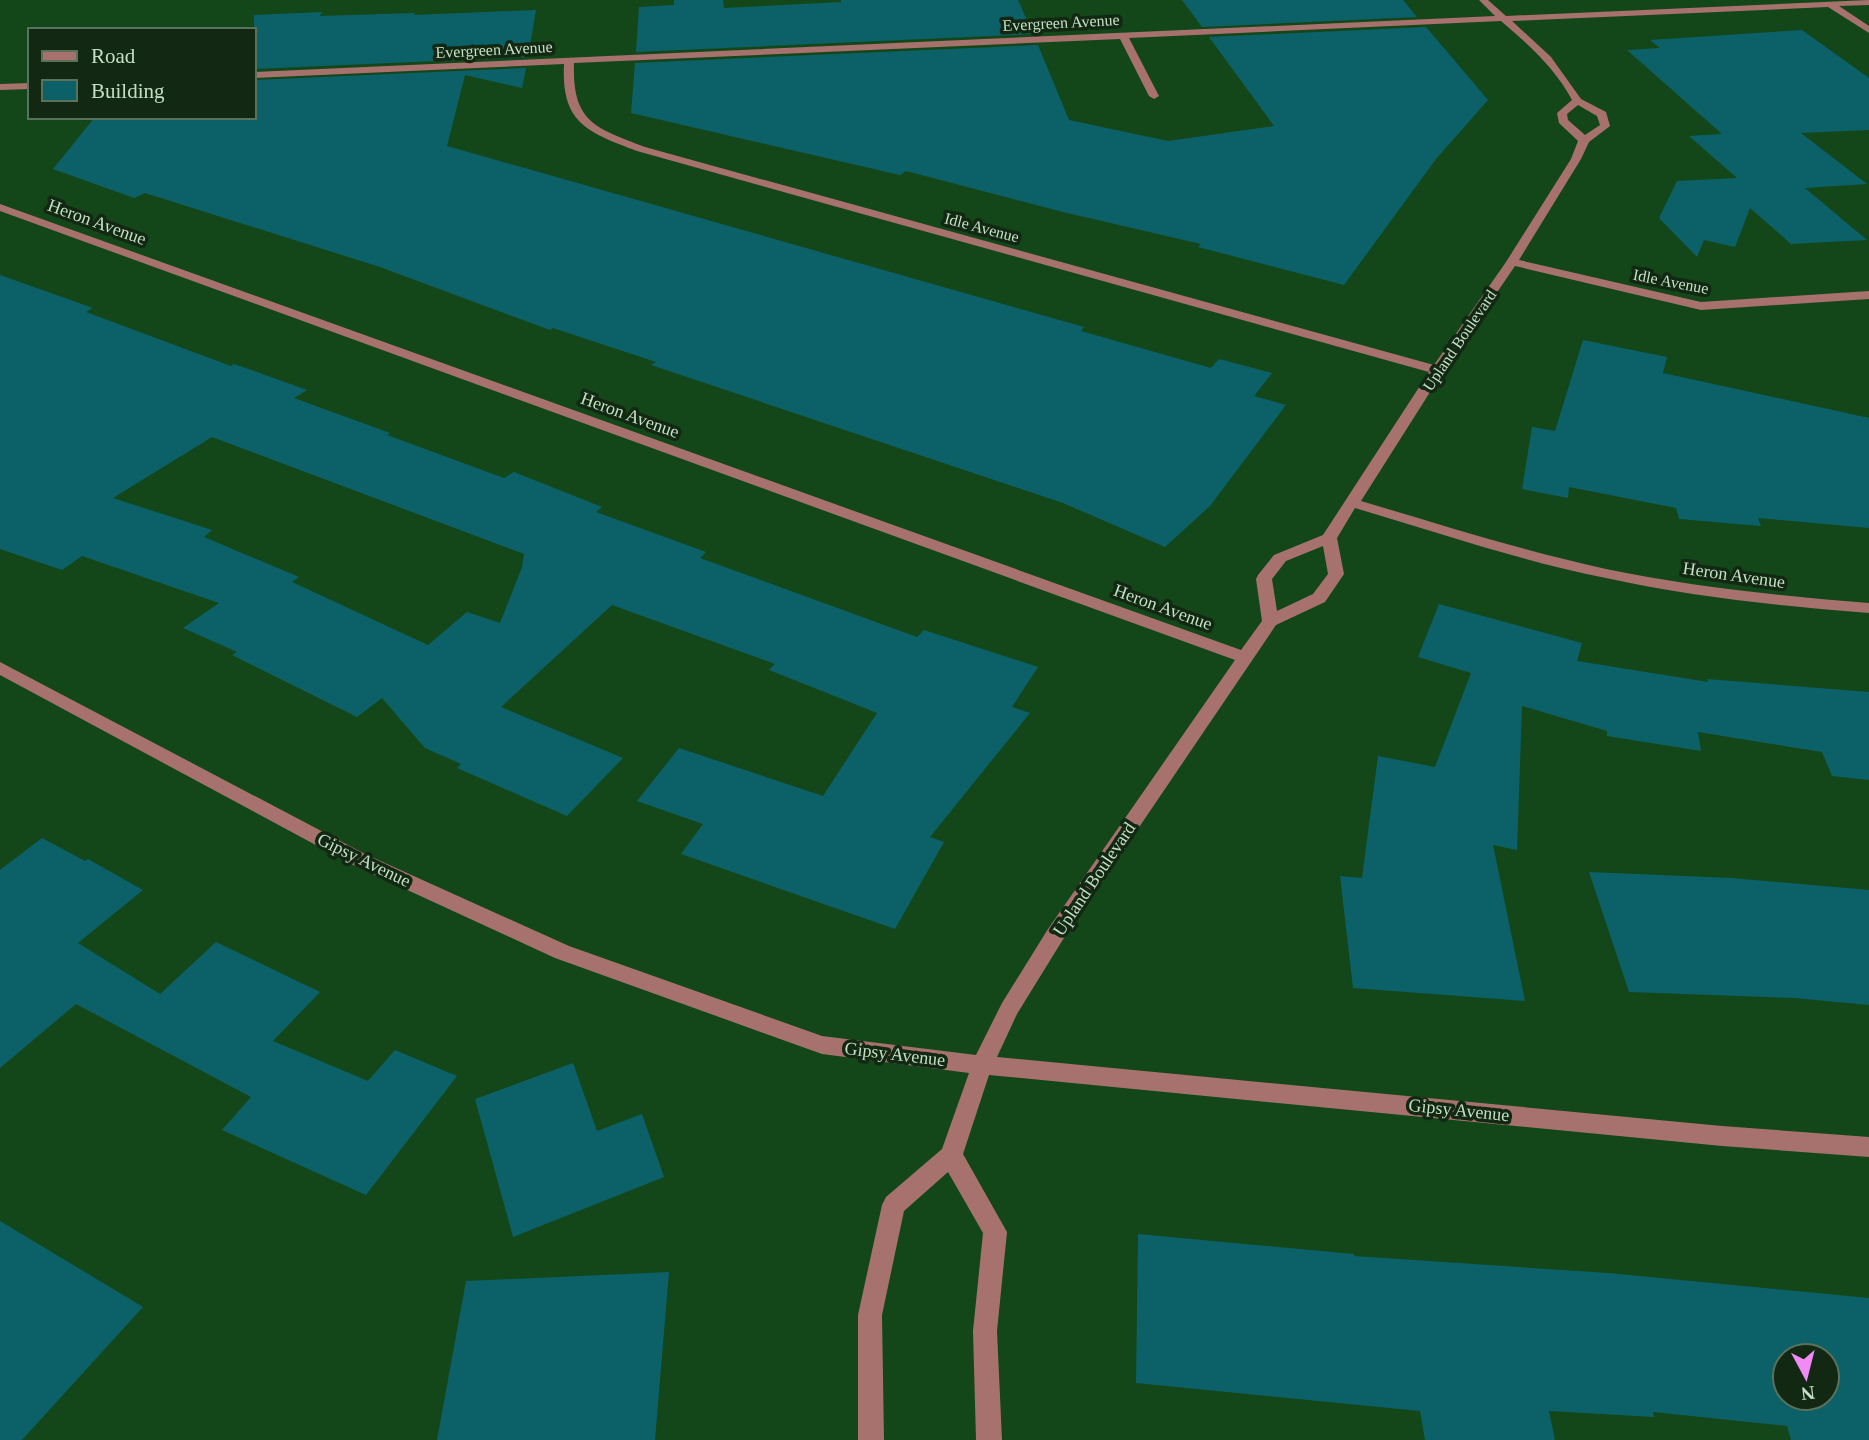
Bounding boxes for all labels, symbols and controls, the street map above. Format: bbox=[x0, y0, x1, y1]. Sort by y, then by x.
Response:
street label: Evergreen Avenue bbox=[1002, 11, 1120, 35]
legend bbox=[28, 28, 256, 119]
street label: Evergreen Avenue bbox=[435, 38, 553, 62]
text: Road bbox=[91, 44, 136, 68]
text: Building bbox=[91, 79, 165, 103]
street label: Heron Avenue bbox=[45, 195, 149, 249]
street label: Idle Avenue bbox=[943, 209, 1021, 246]
street label: Idle Avenue bbox=[1632, 266, 1710, 297]
street label: Upland Boulevard bbox=[1419, 287, 1500, 394]
street label: Heron Avenue bbox=[578, 388, 682, 442]
street label: Heron Avenue bbox=[1682, 558, 1786, 592]
street label: Heron Avenue bbox=[1111, 580, 1215, 634]
street label: Upland Boulevard bbox=[1049, 818, 1139, 940]
street label: Gipsy Avenue bbox=[314, 829, 414, 891]
street label: Gipsy Avenue bbox=[844, 1038, 946, 1070]
street label: Gipsy Avenue bbox=[1408, 1095, 1510, 1125]
north arrow bbox=[1771, 1342, 1841, 1412]
text: N bbox=[1800, 1382, 1816, 1405]

